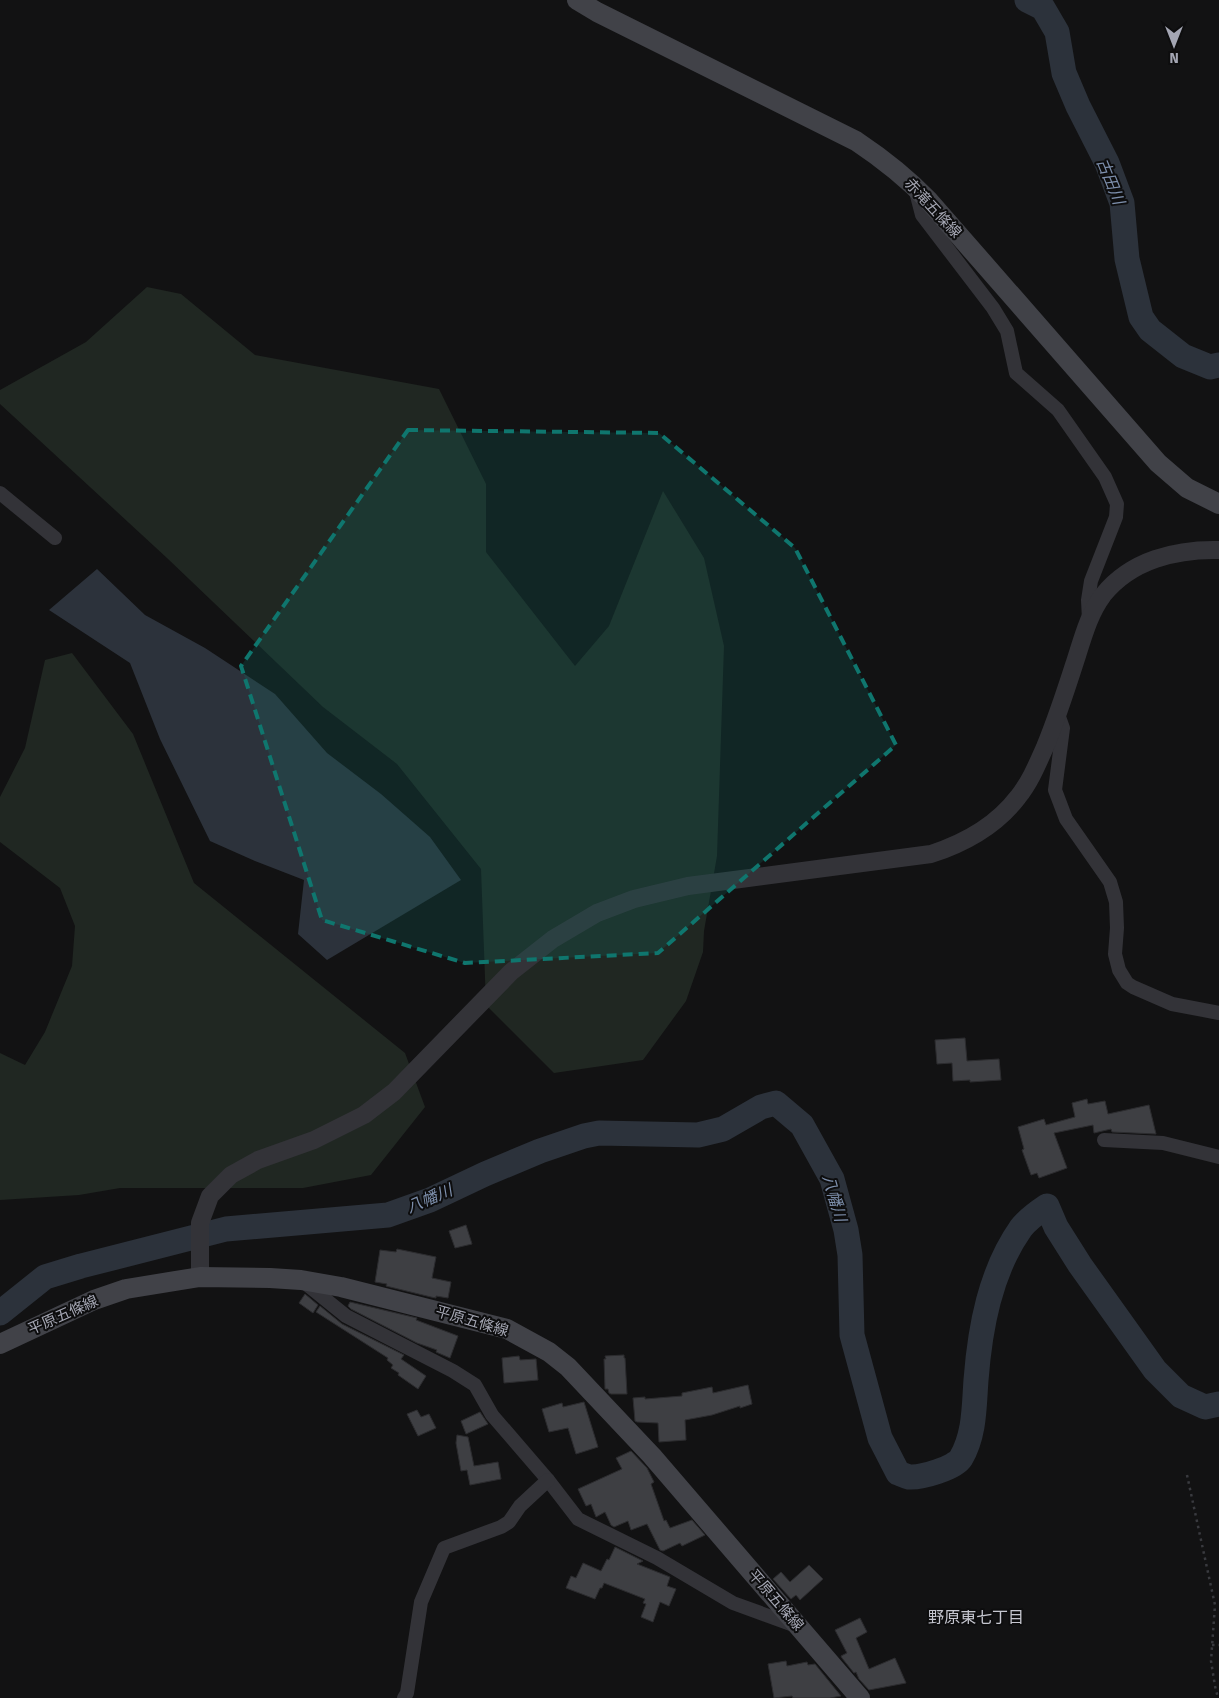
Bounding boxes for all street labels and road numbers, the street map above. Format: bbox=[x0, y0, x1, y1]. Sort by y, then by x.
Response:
street label: 赤滝五條線 bbox=[901, 174, 965, 242]
street label: 平原五條線 bbox=[25, 1292, 101, 1338]
street label: 平原五條線 bbox=[433, 1302, 511, 1340]
street label: 平原五條線 bbox=[745, 1566, 807, 1634]

